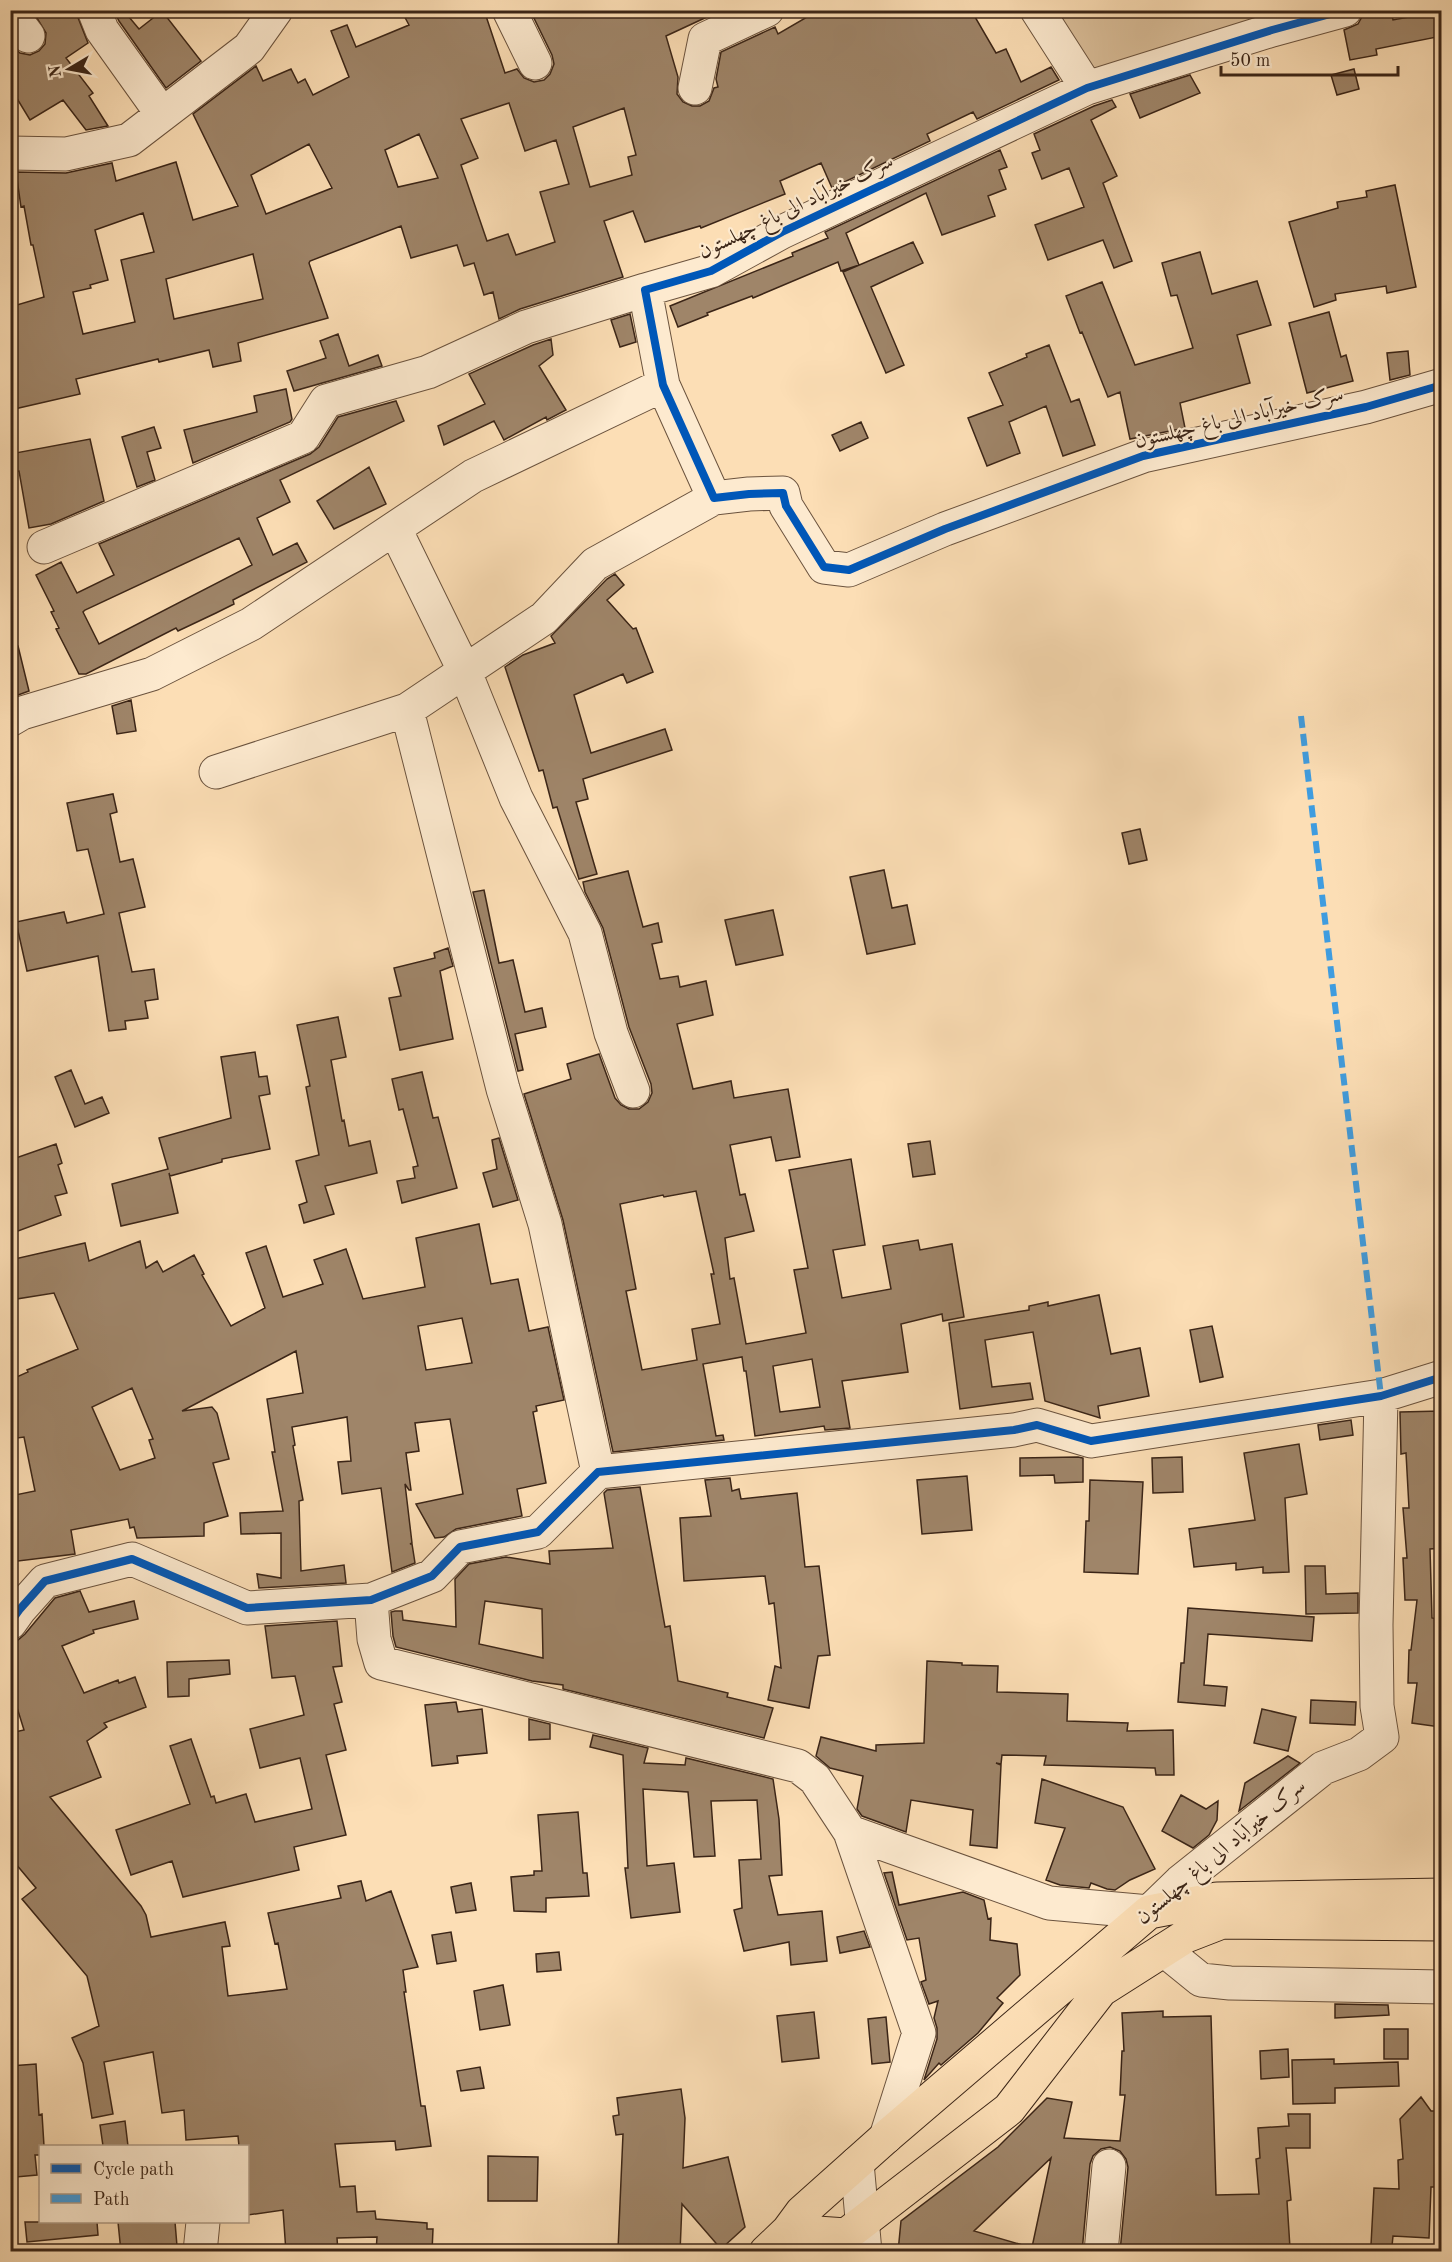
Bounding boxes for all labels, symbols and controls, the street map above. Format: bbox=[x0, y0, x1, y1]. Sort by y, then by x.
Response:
north arrow bbox=[39, 39, 99, 99]
scale bar bbox=[1221, 39, 1398, 77]
text: 50 m bbox=[1230, 52, 1270, 70]
text: N bbox=[47, 63, 65, 79]
street label: سرک خیرآباد الی باغ چهلستون bbox=[694, 147, 899, 269]
street label: سرک خیرآباد الی باغ چهلستون bbox=[1132, 380, 1347, 458]
street label: سرک خیرآباد الی باغ چهلستون bbox=[1130, 1772, 1313, 1933]
legend bbox=[39, 2145, 249, 2223]
text: Cycle path bbox=[93, 2161, 174, 2179]
text: Path bbox=[93, 2191, 130, 2209]

